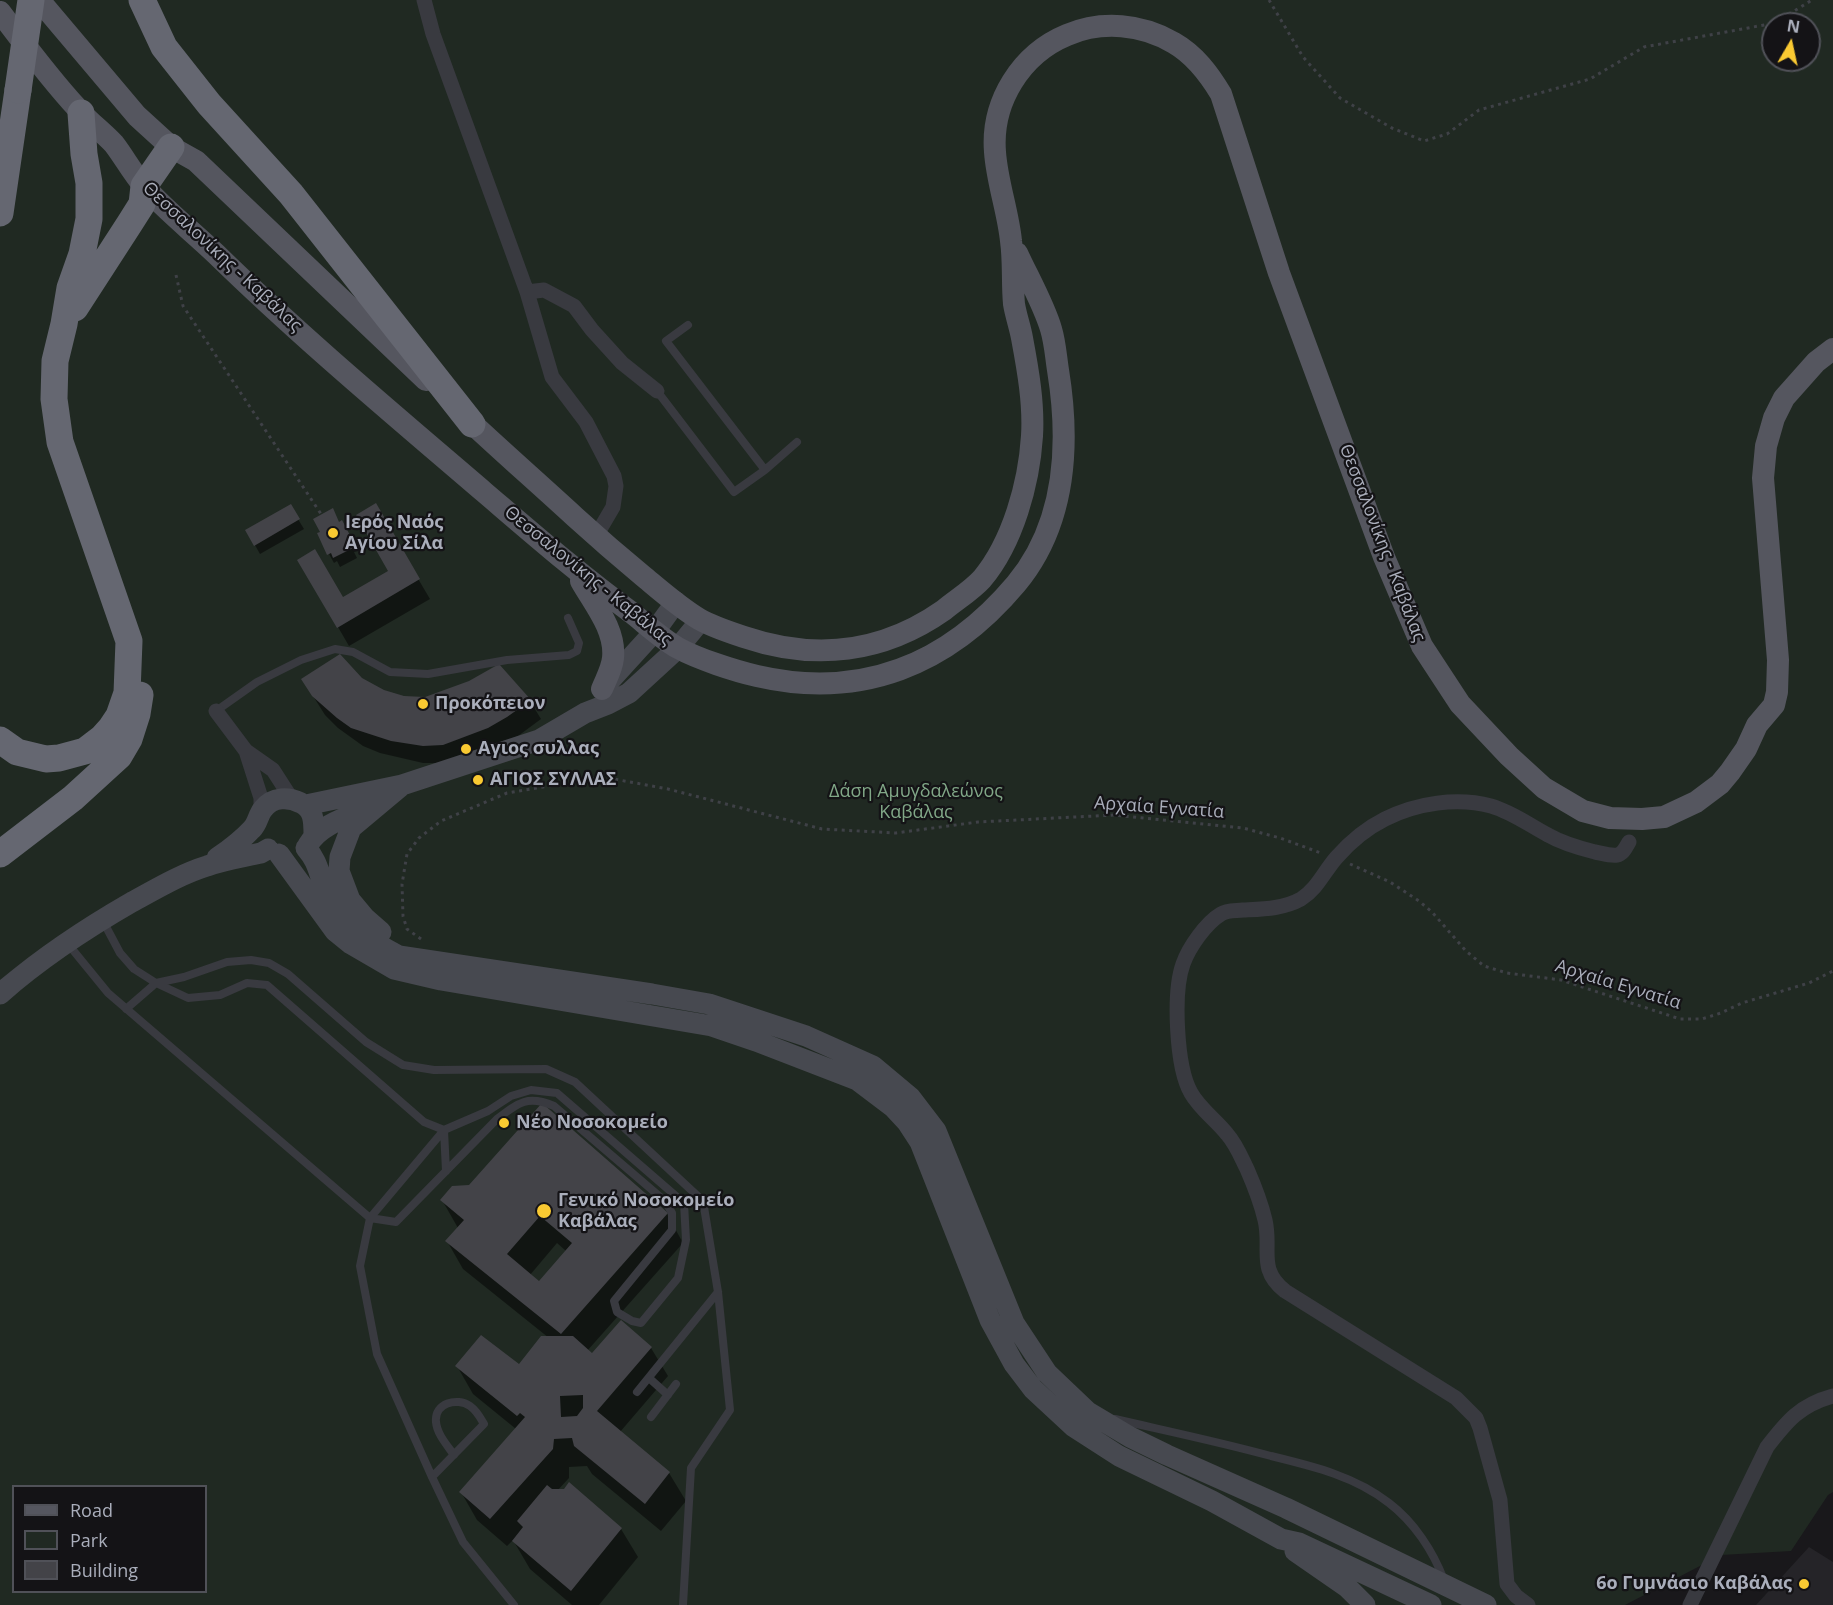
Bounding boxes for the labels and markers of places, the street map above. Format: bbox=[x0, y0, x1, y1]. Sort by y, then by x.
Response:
place label: Ιερός Ναός Αγίου Σίλα bbox=[345, 512, 443, 554]
marker: Ιερός Ναός Αγίου Σίλα bbox=[326, 526, 340, 540]
place label: Προκόπειον bbox=[435, 693, 545, 715]
marker: Προκόπειον bbox=[416, 697, 430, 711]
place label: Αγιος συλλας bbox=[478, 738, 599, 760]
marker: Αγιος συλλας bbox=[459, 742, 473, 756]
place label: ΑΓΙΟΣ ΣΥΛΛΑΣ bbox=[490, 769, 617, 791]
marker: ΑΓΙΟΣ ΣΥΛΛΑΣ bbox=[471, 773, 485, 787]
place label: Νέο Νοσοκομείο bbox=[516, 1112, 668, 1134]
marker: Νέο Νοσοκομείο bbox=[497, 1116, 511, 1130]
place label: Γενικό Νοσοκομείο Καβάλας bbox=[558, 1190, 734, 1232]
marker: Γενικό Νοσοκομείο Καβάλας bbox=[535, 1202, 553, 1220]
place label: 6ο Γυμνάσιο Καβάλας bbox=[1596, 1573, 1792, 1595]
marker: 6ο Γυμνάσιο Καβάλας bbox=[1797, 1577, 1811, 1591]

